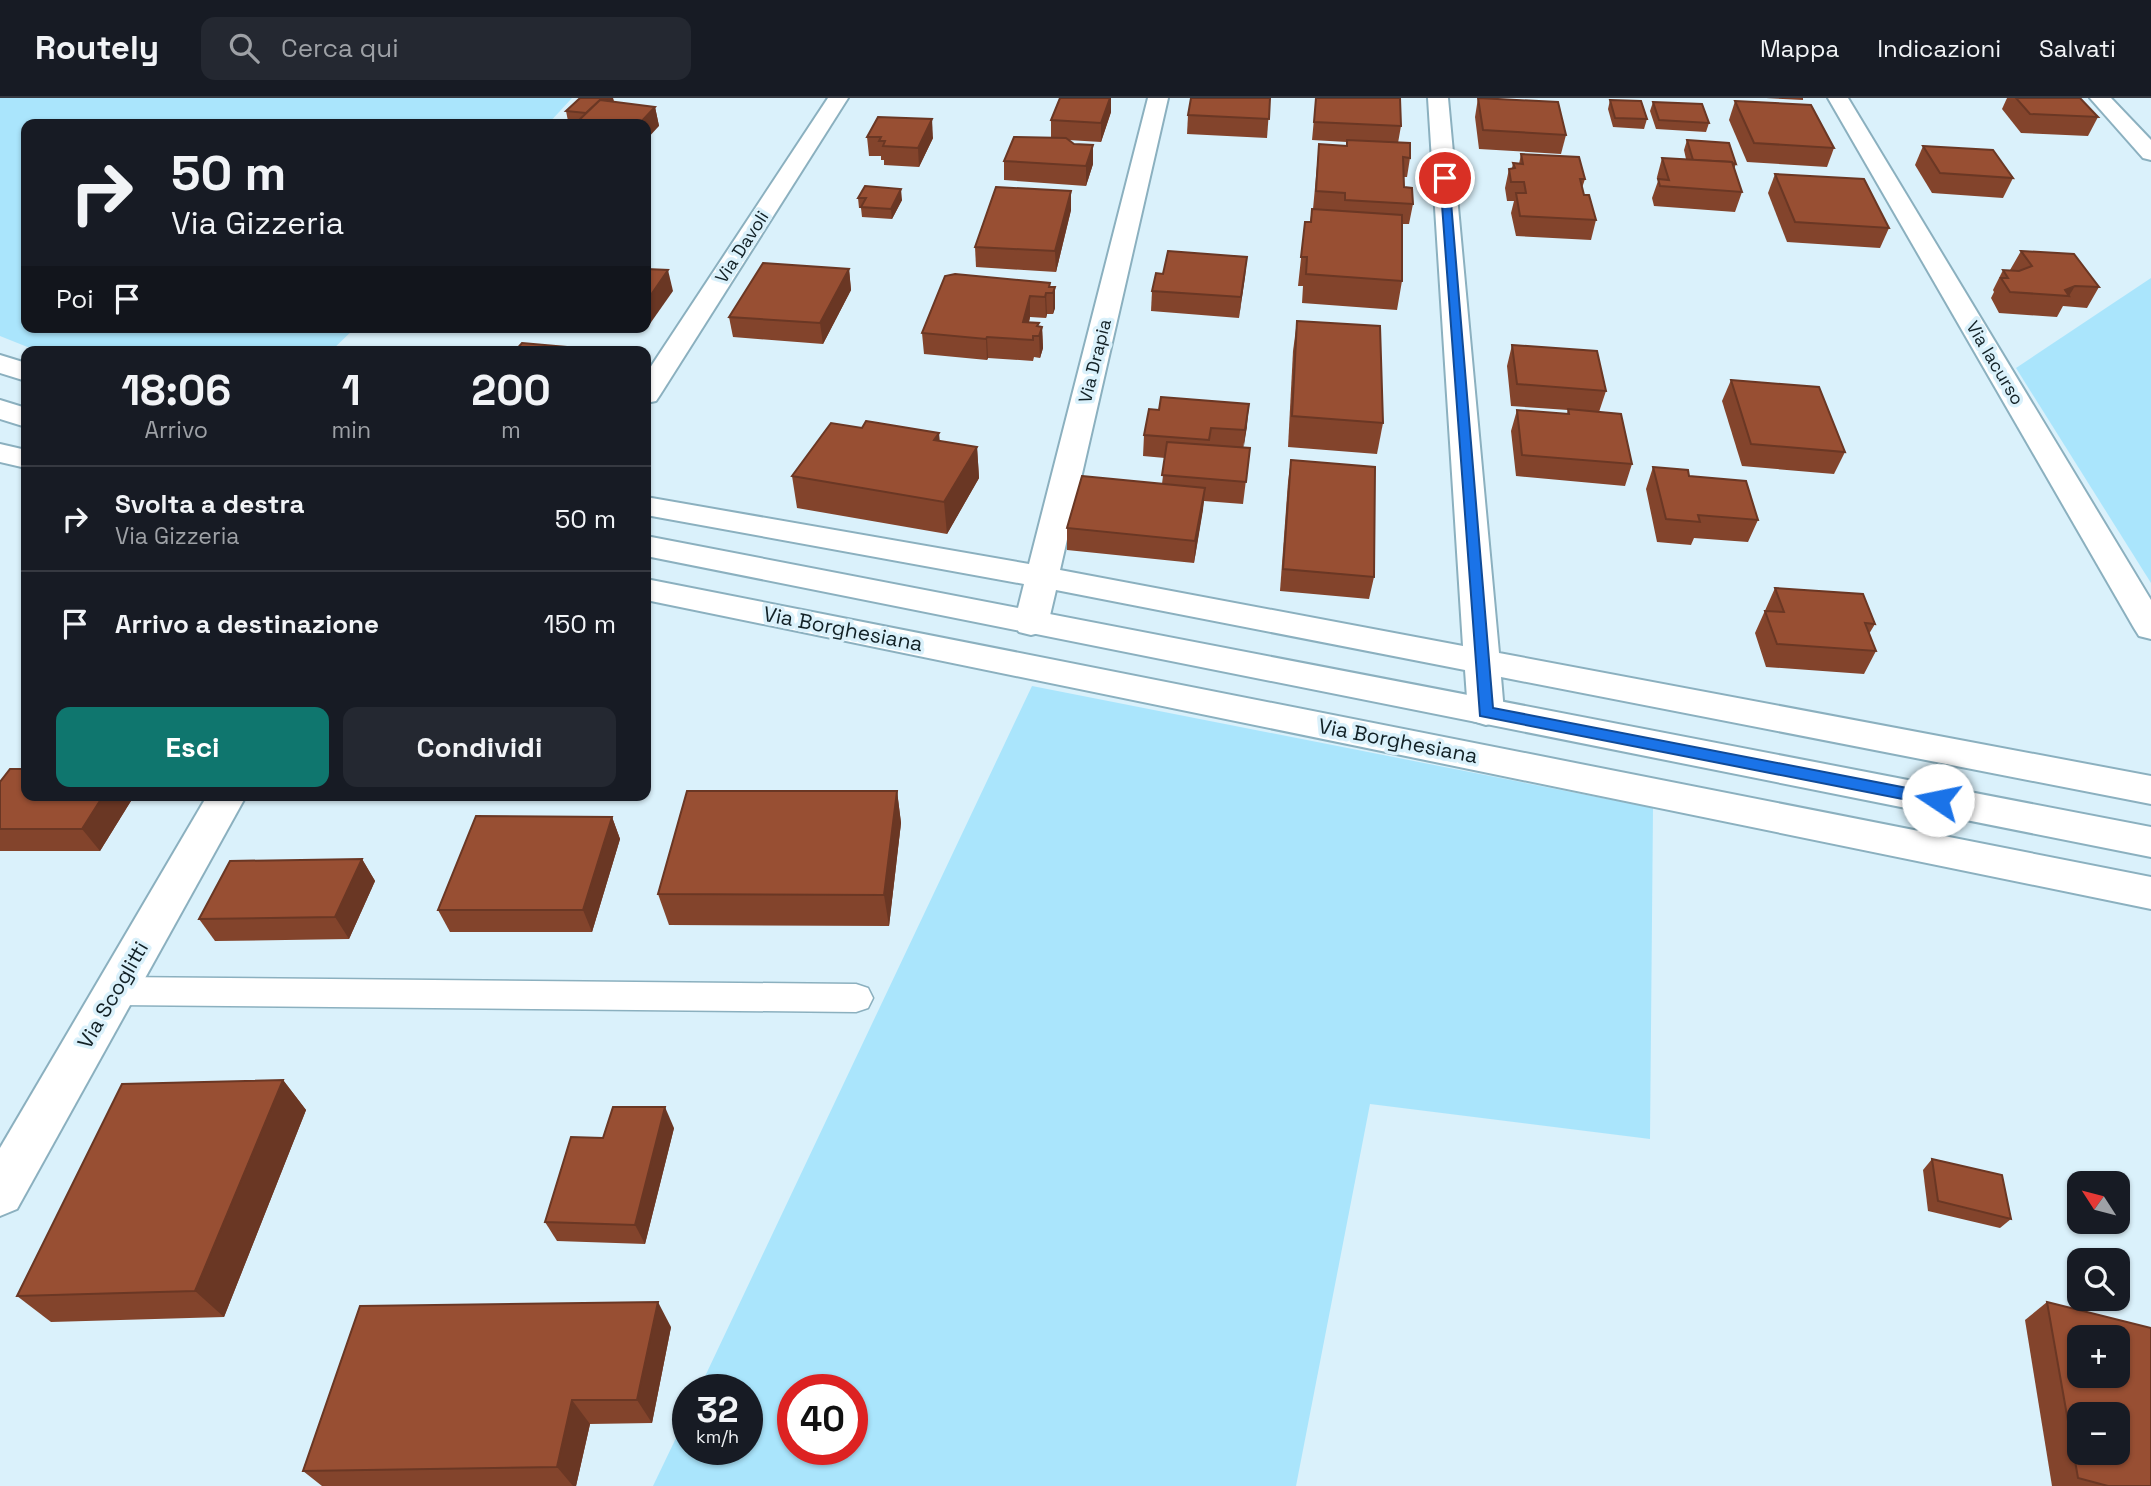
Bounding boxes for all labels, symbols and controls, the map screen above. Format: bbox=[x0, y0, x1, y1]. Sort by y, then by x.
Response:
search box bbox=[201, 17, 691, 80]
text: Routely bbox=[35, 27, 159, 69]
icon: search bbox=[225, 29, 263, 67]
text: Cerca qui bbox=[281, 31, 399, 65]
text: Mappa bbox=[1760, 33, 1839, 64]
text: Indicazioni bbox=[1877, 33, 2001, 64]
text: Salvati bbox=[2039, 33, 2116, 64]
text: 50 m bbox=[171, 142, 286, 204]
icon: right bbox=[56, 147, 147, 238]
pin bbox=[1415, 148, 1475, 208]
icon: arrive bbox=[1426, 159, 1464, 197]
text: Via Gizzeria bbox=[171, 203, 344, 243]
street label: Via Davoli bbox=[710, 206, 773, 287]
icon: arrive bbox=[108, 280, 146, 318]
text: Poi bbox=[56, 282, 94, 316]
street label: Via Drapia bbox=[1073, 317, 1116, 405]
street label: Via Iacurso bbox=[1961, 317, 2030, 409]
text: 18:06 bbox=[121, 364, 231, 417]
text: 1 bbox=[342, 364, 361, 417]
text: 200 bbox=[471, 364, 551, 417]
text: Arrivo bbox=[144, 415, 208, 445]
text: min bbox=[331, 415, 371, 445]
text: m bbox=[501, 415, 521, 445]
text: Svolta a destra bbox=[115, 487, 304, 521]
icon: right bbox=[56, 500, 94, 538]
text: 50 m bbox=[555, 502, 616, 536]
text: Via Gizzeria bbox=[115, 521, 240, 551]
street label: Via Borghesiana bbox=[761, 600, 925, 657]
icon: arrive bbox=[56, 605, 94, 643]
text: Arrivo a destinazione bbox=[115, 607, 379, 641]
text: 150 m bbox=[544, 607, 616, 641]
button: Esci bbox=[56, 707, 329, 787]
button: Condividi bbox=[343, 707, 616, 787]
street label: Via Borghesiana bbox=[1316, 712, 1480, 769]
position arrow bbox=[1901, 763, 1975, 837]
street label: Via Scoglitti bbox=[71, 936, 154, 1053]
north arrow bbox=[2067, 1171, 2130, 1234]
map controls bbox=[2067, 1171, 2130, 1465]
button: search bbox=[2067, 1248, 2130, 1311]
button: + bbox=[2067, 1325, 2130, 1388]
speed limit sign: 40 bbox=[777, 1374, 868, 1465]
text: 32 bbox=[696, 1388, 739, 1432]
button: − bbox=[2067, 1402, 2130, 1465]
text: km/h bbox=[696, 1425, 739, 1448]

